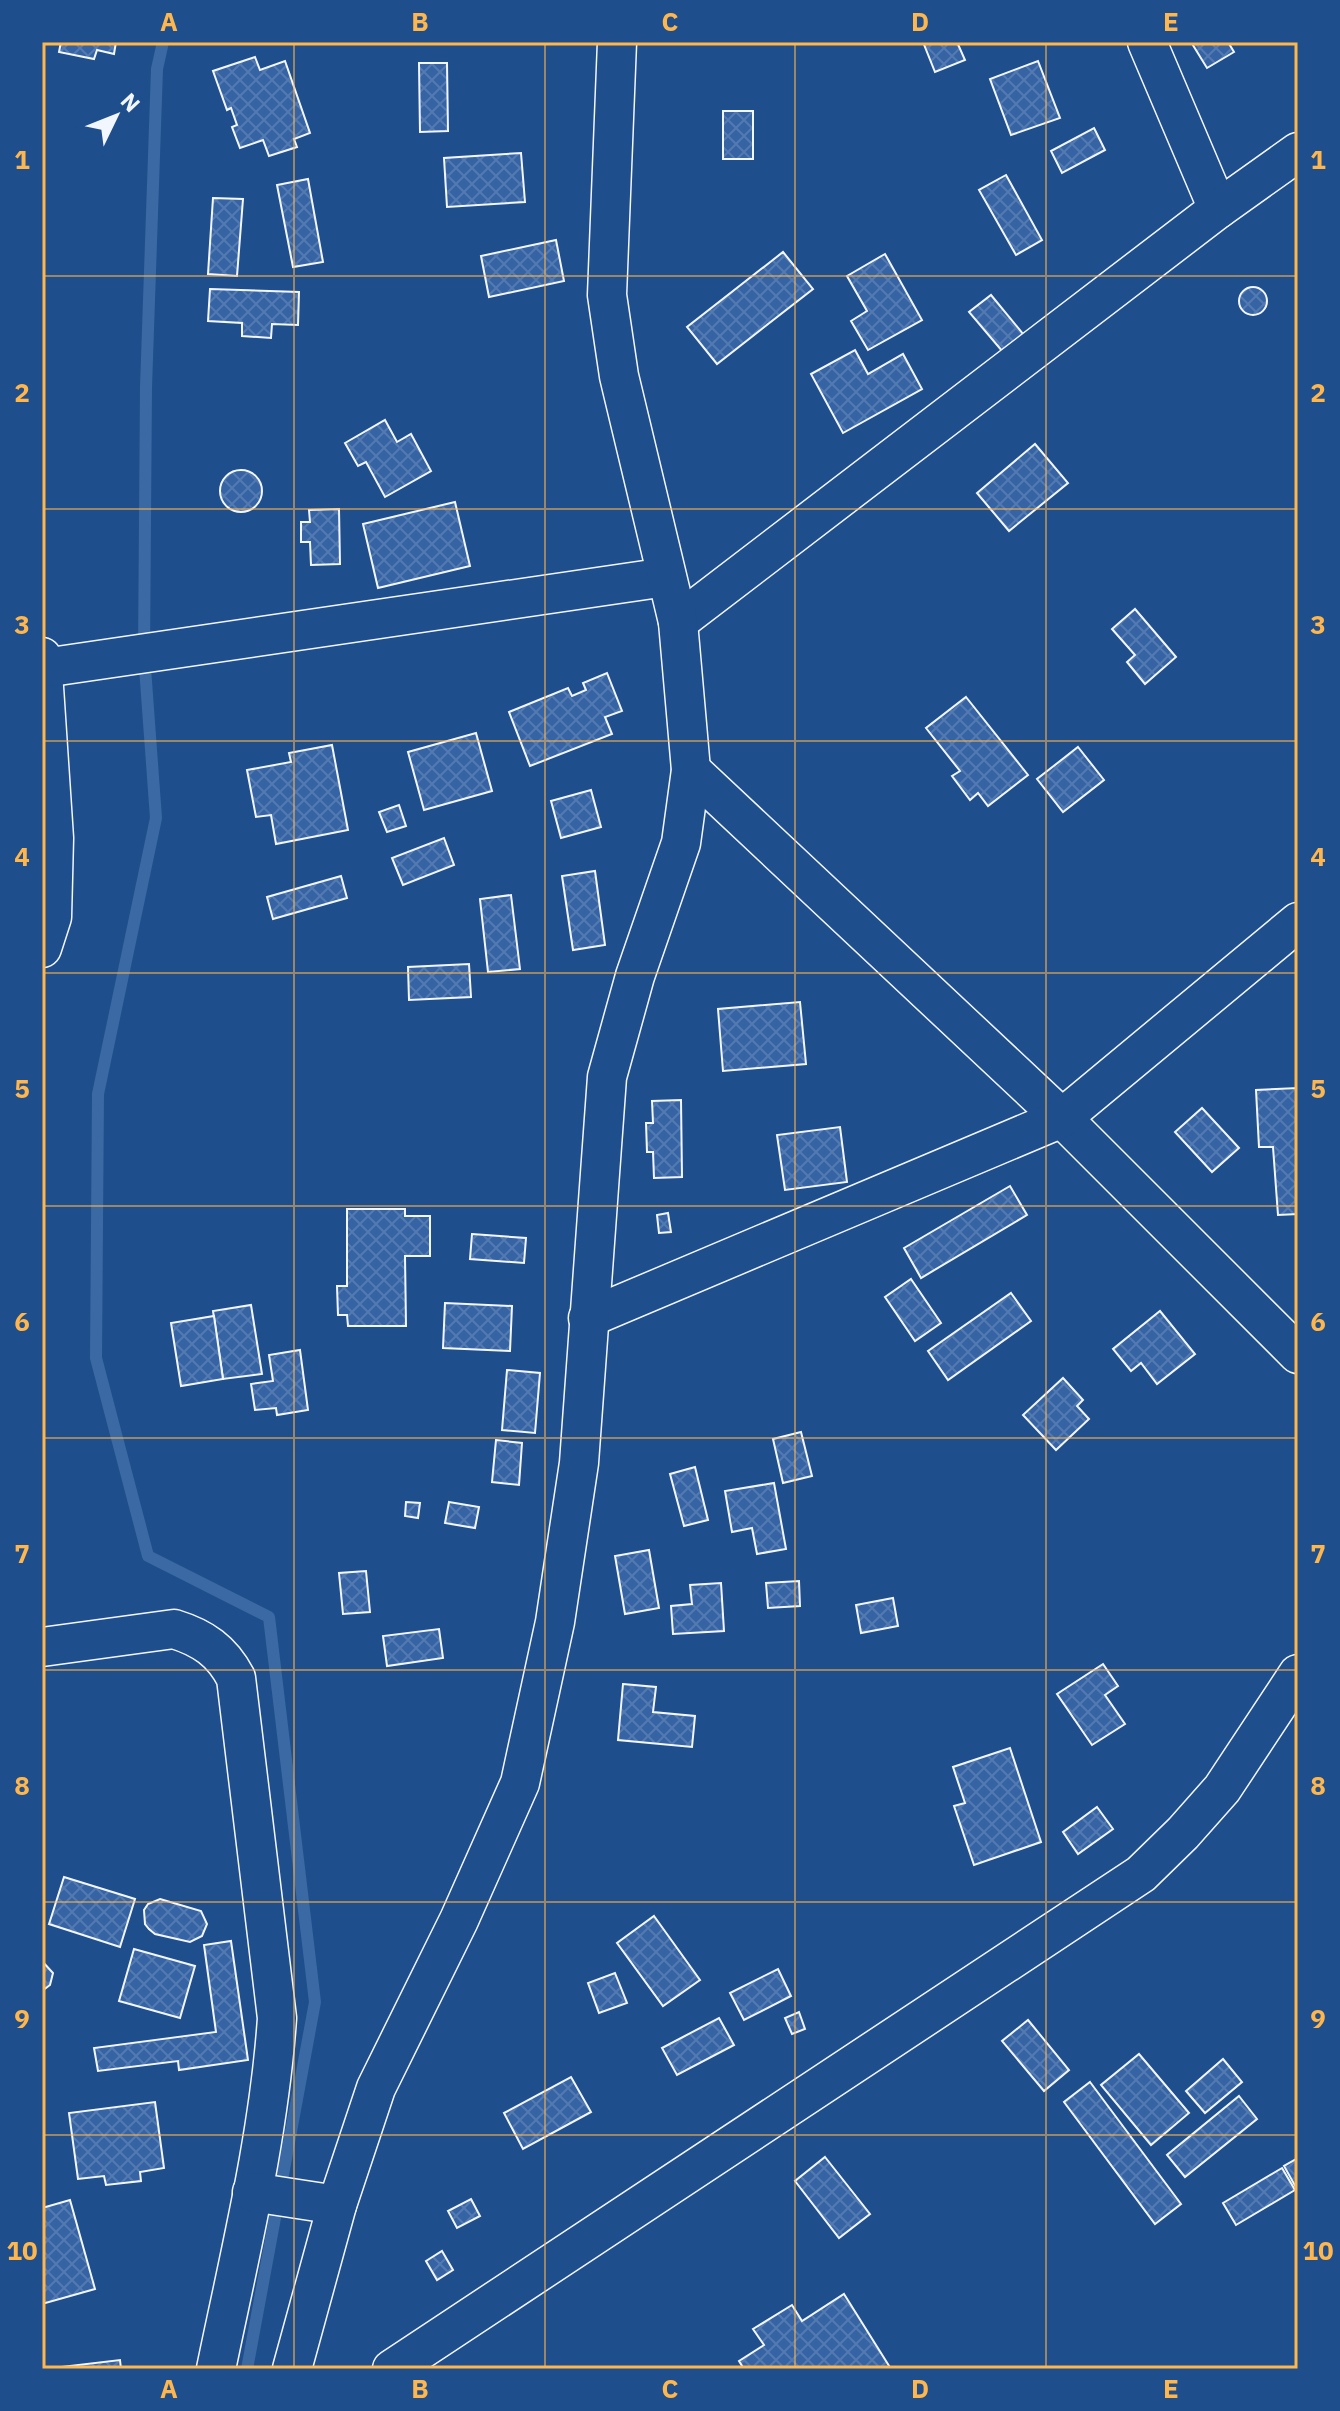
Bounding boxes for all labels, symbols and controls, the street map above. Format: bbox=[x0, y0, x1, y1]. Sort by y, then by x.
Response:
text: A bbox=[160, 4, 178, 38]
text: B bbox=[411, 4, 429, 38]
text: C bbox=[662, 4, 679, 38]
text: D bbox=[911, 4, 929, 38]
text: E bbox=[1163, 4, 1179, 38]
north arrow bbox=[76, 76, 156, 156]
text: N bbox=[115, 86, 147, 118]
text: 1 bbox=[14, 142, 30, 176]
text: 1 bbox=[1310, 142, 1326, 176]
text: 2 bbox=[14, 375, 30, 409]
text: 2 bbox=[1310, 375, 1326, 409]
text: 3 bbox=[14, 607, 30, 641]
text: 3 bbox=[1310, 607, 1326, 641]
text: 4 bbox=[14, 839, 30, 873]
text: 4 bbox=[1310, 839, 1326, 873]
text: 5 bbox=[14, 1071, 30, 1105]
text: 5 bbox=[1310, 1071, 1326, 1105]
text: 6 bbox=[14, 1304, 30, 1338]
text: 6 bbox=[1310, 1304, 1326, 1338]
text: 7 bbox=[14, 1536, 30, 1570]
text: 7 bbox=[1310, 1536, 1326, 1570]
text: 8 bbox=[14, 1768, 30, 1802]
text: 8 bbox=[1310, 1768, 1326, 1802]
text: 9 bbox=[14, 2001, 30, 2035]
text: 9 bbox=[1310, 2001, 1326, 2035]
text: 10 bbox=[6, 2233, 38, 2267]
text: 10 bbox=[1302, 2233, 1334, 2267]
text: A bbox=[160, 2371, 178, 2405]
text: B bbox=[411, 2371, 429, 2405]
text: C bbox=[662, 2371, 679, 2405]
text: D bbox=[911, 2371, 929, 2405]
text: E bbox=[1163, 2371, 1179, 2405]

